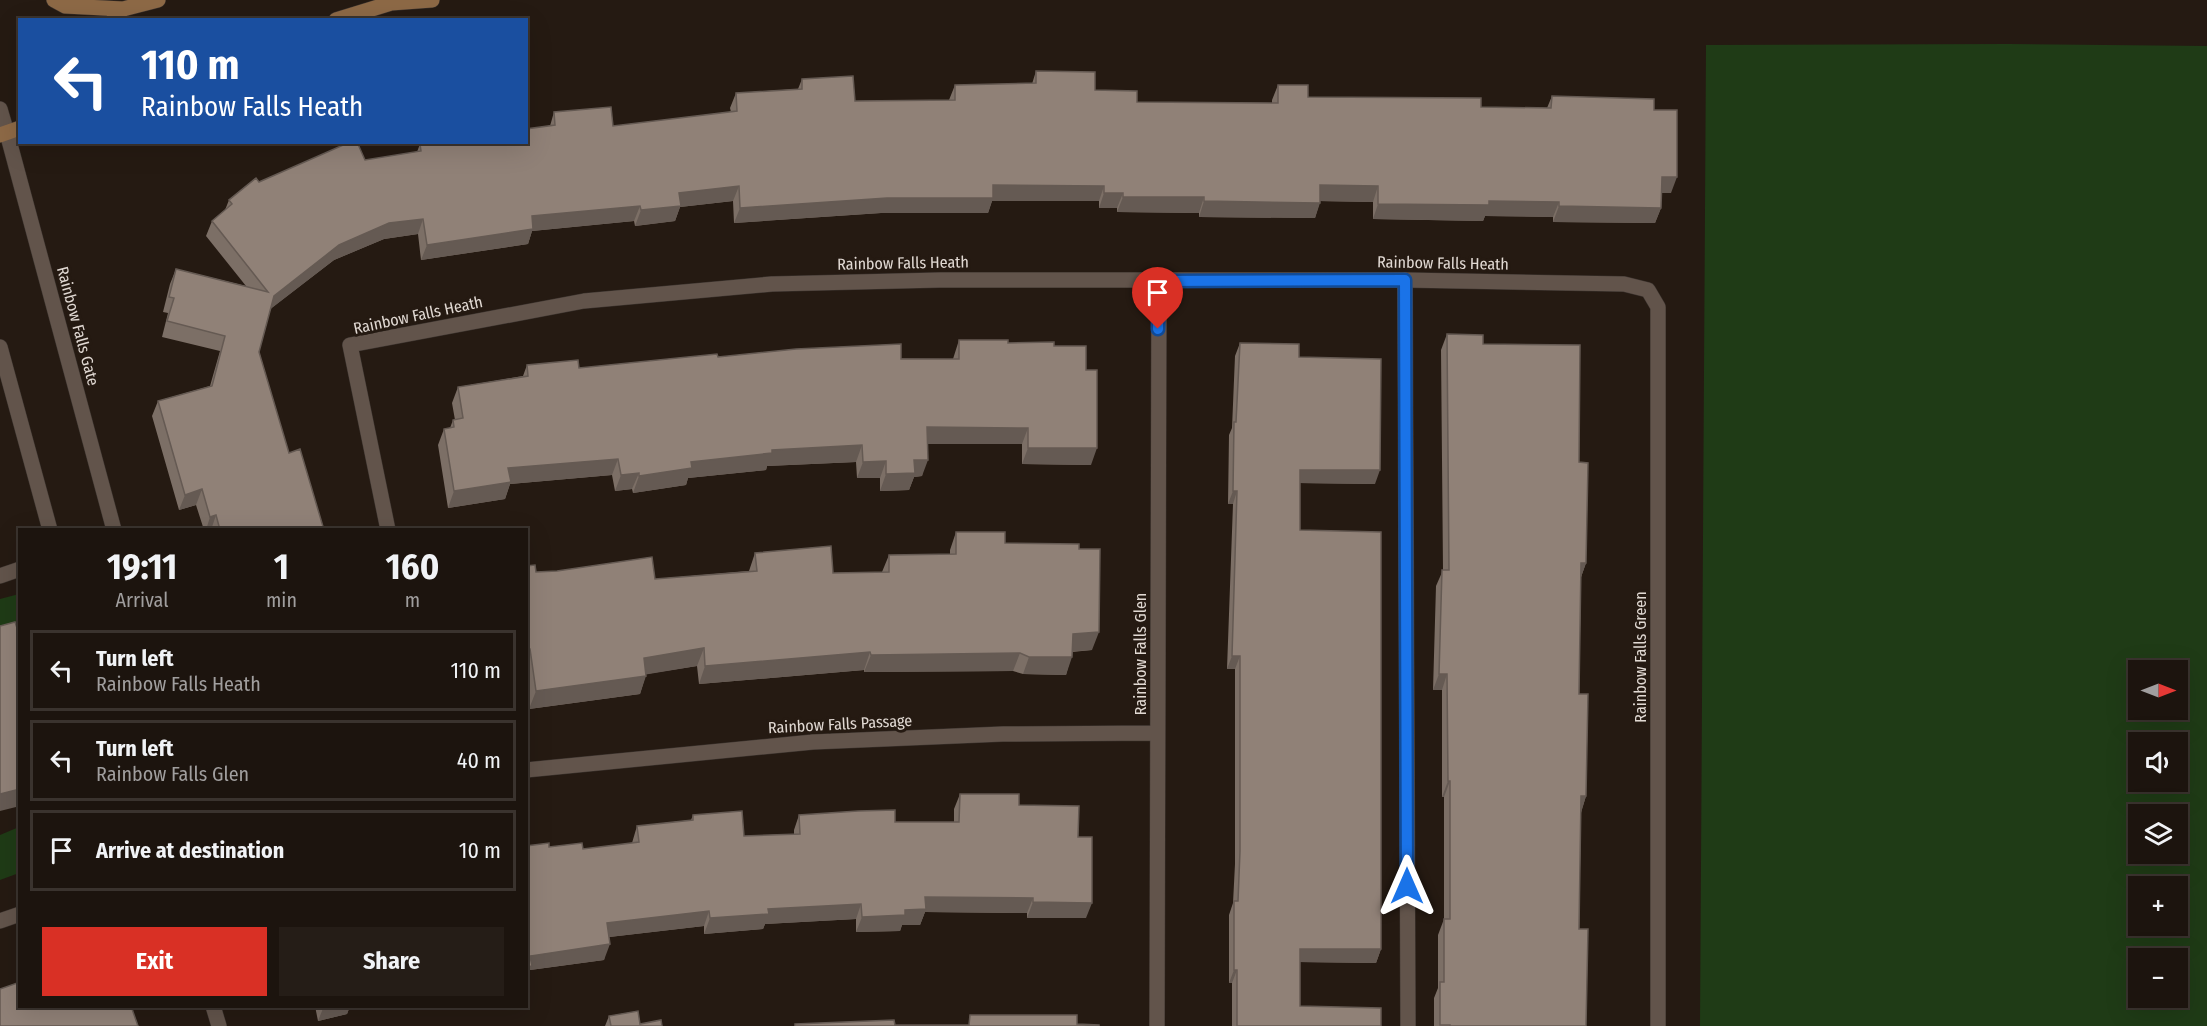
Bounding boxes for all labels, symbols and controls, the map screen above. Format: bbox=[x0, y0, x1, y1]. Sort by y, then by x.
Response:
text: 110 m bbox=[141, 40, 240, 90]
icon: left bbox=[42, 42, 120, 120]
text: Rainbow Falls Heath bbox=[141, 91, 363, 123]
street label: Rainbow Falls Heath bbox=[837, 252, 969, 274]
street label: Rainbow Falls Heath bbox=[1377, 252, 1509, 274]
street label: Rainbow Falls Gate bbox=[53, 264, 103, 388]
pin bbox=[1132, 267, 1183, 329]
icon: arrive bbox=[1141, 276, 1174, 309]
street label: Rainbow Falls Heath bbox=[352, 292, 484, 338]
text: 19:11 bbox=[107, 545, 177, 589]
text: 1 bbox=[274, 545, 289, 589]
text: 160 bbox=[386, 545, 439, 589]
text: Arrival bbox=[115, 588, 169, 612]
text: min bbox=[266, 588, 297, 612]
text: m bbox=[405, 588, 420, 612]
street label: Rainbow Falls Green bbox=[1631, 591, 1650, 723]
street label: Rainbow Falls Glen bbox=[1131, 593, 1150, 715]
text: Turn left bbox=[96, 645, 174, 672]
icon: left bbox=[45, 654, 78, 687]
text: 110 m bbox=[451, 657, 501, 684]
north arrow bbox=[2128, 660, 2188, 720]
map controls bbox=[2128, 660, 2188, 1008]
text: Rainbow Falls Heath bbox=[96, 672, 261, 696]
street label: Rainbow Falls Passage bbox=[767, 711, 913, 737]
button: sound bbox=[2128, 732, 2188, 792]
text: Turn left bbox=[96, 735, 174, 762]
icon: left bbox=[45, 744, 78, 777]
text: 40 m bbox=[457, 747, 501, 774]
text: Rainbow Falls Glen bbox=[96, 762, 249, 786]
button: layers bbox=[2128, 804, 2188, 864]
icon: arrive bbox=[45, 834, 78, 867]
text: Arrive at destination bbox=[96, 837, 284, 864]
text: 10 m bbox=[459, 837, 501, 864]
position arrow bbox=[1375, 854, 1439, 918]
button: + bbox=[2128, 876, 2188, 936]
button: Exit bbox=[42, 927, 267, 996]
button: Share bbox=[279, 927, 504, 996]
button: − bbox=[2128, 948, 2188, 1008]

